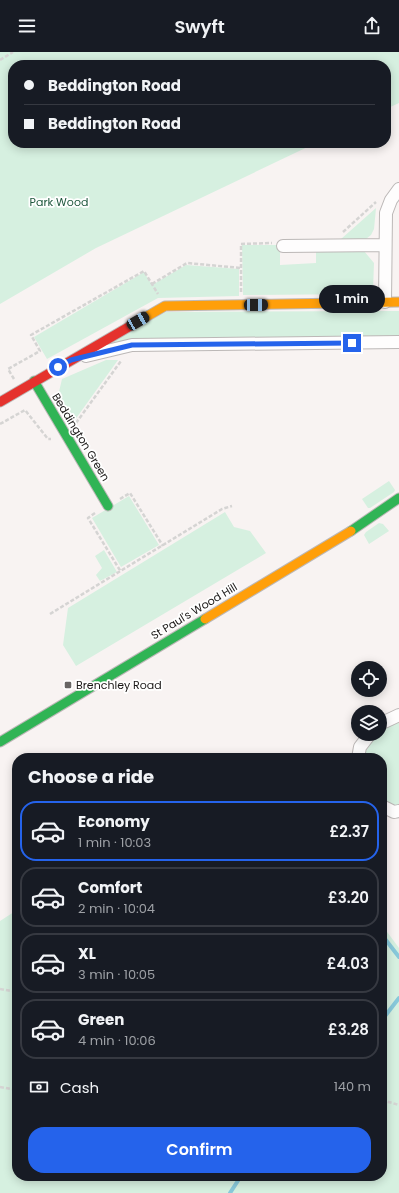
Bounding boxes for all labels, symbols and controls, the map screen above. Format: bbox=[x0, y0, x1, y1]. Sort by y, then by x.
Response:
text: Swyft bbox=[174, 14, 225, 39]
icon: menu bbox=[16, 15, 38, 37]
icon: share bbox=[361, 15, 383, 37]
text: Beddington Road bbox=[48, 75, 181, 96]
text: Beddington Road bbox=[48, 113, 181, 134]
park label: Park Wood bbox=[30, 194, 88, 210]
callout: 1 min bbox=[319, 285, 385, 313]
text: 1 min bbox=[335, 289, 369, 308]
car bbox=[244, 299, 268, 311]
car bbox=[125, 310, 151, 332]
route end bbox=[343, 334, 361, 352]
route start bbox=[49, 358, 67, 376]
street label: Beddington Green bbox=[48, 390, 114, 484]
street label: St Paul's Wood Hill bbox=[148, 579, 240, 643]
map controls bbox=[351, 661, 387, 741]
button: locate bbox=[351, 661, 387, 697]
place label: Brenchley Road bbox=[76, 677, 162, 693]
marker: Brenchley Road bbox=[63, 680, 73, 690]
button: layers bbox=[351, 705, 387, 741]
text: Choose a ride bbox=[28, 764, 154, 789]
text: Economy bbox=[78, 811, 150, 832]
icon: car bbox=[30, 813, 66, 849]
text: £2.37 bbox=[329, 821, 369, 842]
text: 1 min · 10:03 bbox=[78, 833, 151, 852]
text: Comfort bbox=[78, 877, 142, 898]
icon: car bbox=[30, 879, 66, 915]
text: £3.20 bbox=[328, 887, 369, 908]
text: 2 min · 10:04 bbox=[78, 899, 155, 918]
text: XL bbox=[78, 943, 96, 964]
icon: car bbox=[30, 945, 66, 981]
text: £4.03 bbox=[327, 953, 369, 974]
text: 3 min · 10:05 bbox=[78, 965, 155, 984]
text: Green bbox=[78, 1009, 124, 1030]
icon: car bbox=[30, 1011, 66, 1047]
text: £3.28 bbox=[328, 1019, 369, 1040]
text: 4 min · 10:06 bbox=[78, 1031, 156, 1050]
icon: cash bbox=[28, 1076, 50, 1098]
text: Cash bbox=[60, 1077, 99, 1098]
text: 140 m bbox=[334, 1077, 371, 1096]
button: Confirm bbox=[28, 1127, 371, 1173]

